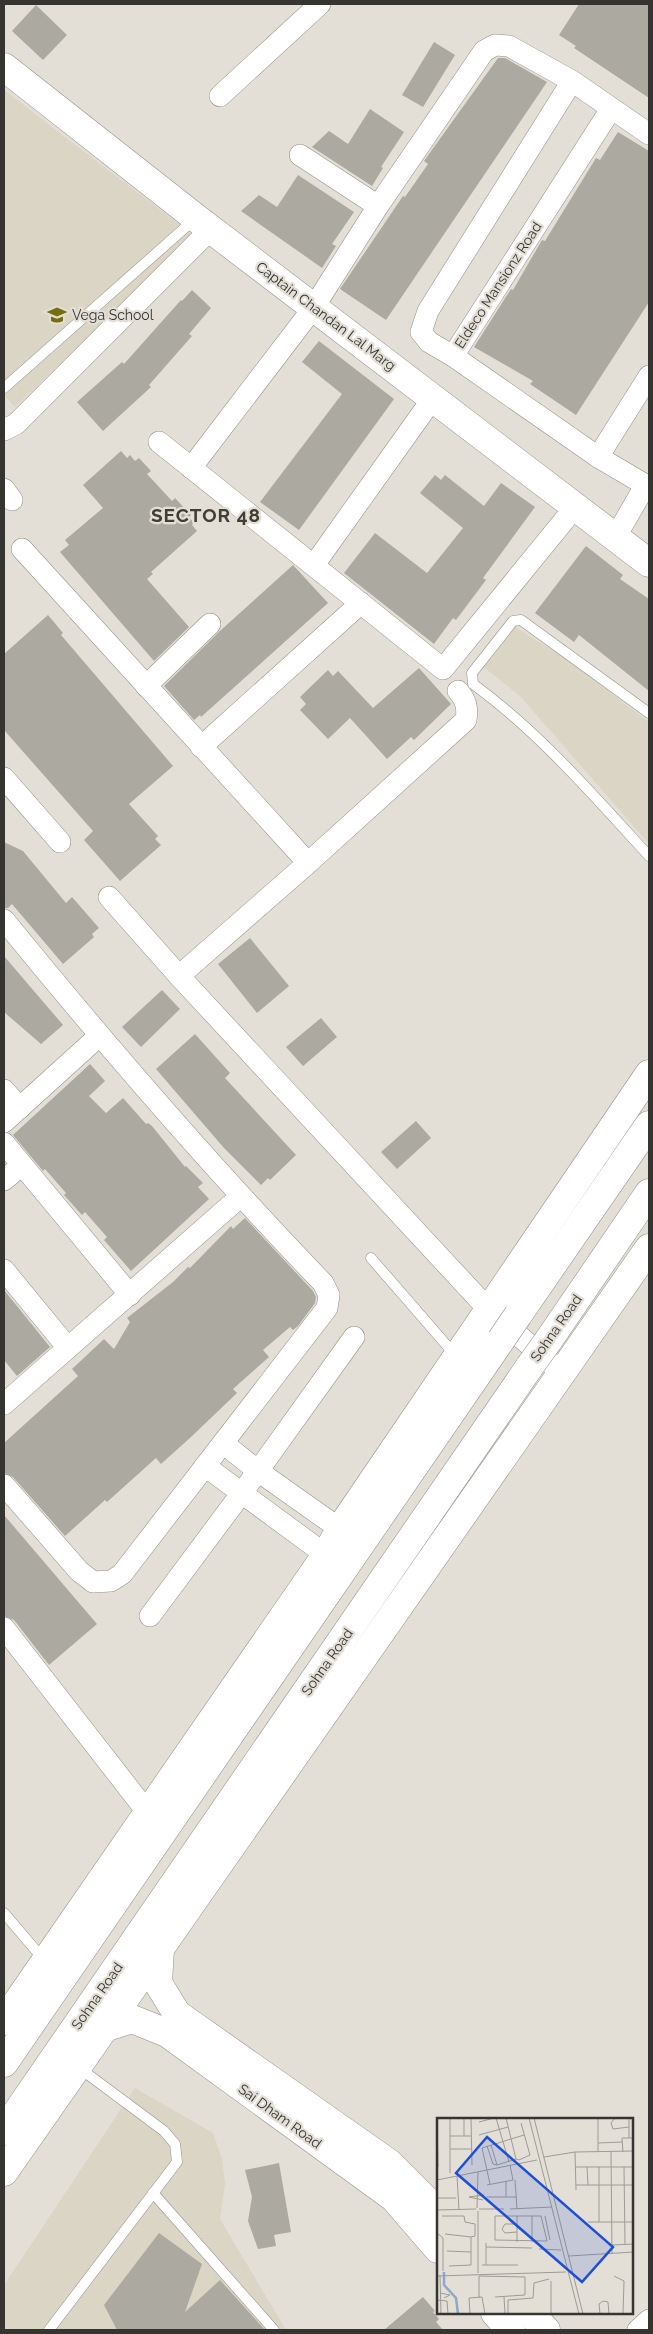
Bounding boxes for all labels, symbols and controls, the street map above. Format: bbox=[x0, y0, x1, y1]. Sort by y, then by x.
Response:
street label: Eldeco Mansionz Road bbox=[451, 219, 545, 351]
street label: Captain Chandan Lal Marg bbox=[253, 258, 399, 374]
school or university icon: Vega School bbox=[46, 304, 68, 326]
place label: Vega School bbox=[72, 307, 154, 323]
district label: SECTOR 48 bbox=[151, 504, 261, 526]
street label: Sohna Road bbox=[527, 1291, 585, 1365]
street label: Sohna Road bbox=[298, 1625, 356, 1699]
street label: Sohna Road bbox=[68, 1959, 126, 2033]
street label: Sai Dham Road bbox=[235, 2081, 325, 2151]
inset map bbox=[437, 2118, 633, 2314]

